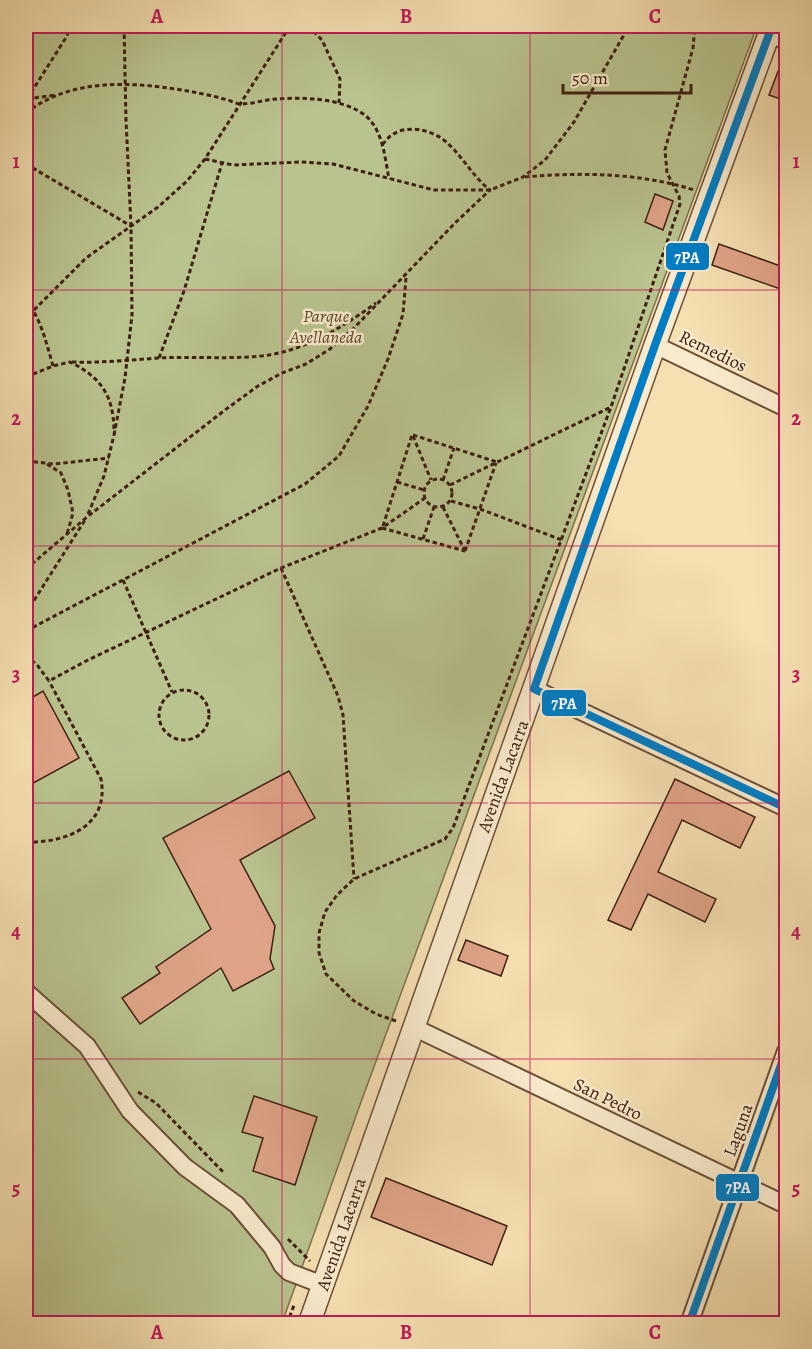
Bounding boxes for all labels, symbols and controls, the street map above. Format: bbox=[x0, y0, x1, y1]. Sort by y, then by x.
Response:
text: A bbox=[150, 3, 164, 30]
text: B bbox=[400, 3, 412, 30]
text: C bbox=[649, 3, 661, 30]
scale bar bbox=[563, 57, 690, 95]
text: 50 m bbox=[572, 66, 608, 90]
text: 1 bbox=[12, 148, 20, 175]
text: 1 bbox=[792, 148, 800, 175]
line badge: 7PA bbox=[665, 242, 710, 271]
text: 7PA bbox=[674, 247, 701, 269]
park label: Parque Avellaneda bbox=[289, 304, 362, 349]
street label: Remedios bbox=[675, 324, 751, 378]
text: 2 bbox=[11, 405, 21, 432]
text: 2 bbox=[791, 405, 801, 432]
text: 3 bbox=[12, 661, 20, 688]
text: 3 bbox=[792, 661, 800, 688]
line badge: 7PA bbox=[541, 689, 587, 717]
text: 7PA bbox=[551, 693, 578, 715]
street label: Avenida Lacarra bbox=[471, 716, 535, 836]
text: 4 bbox=[11, 918, 21, 945]
text: 4 bbox=[791, 918, 801, 945]
street label: San Pedro bbox=[570, 1072, 646, 1126]
street label: Laguna bbox=[717, 1100, 759, 1160]
line badge: 7PA bbox=[715, 1173, 760, 1202]
street label: Avenida Lacarra bbox=[310, 1174, 372, 1295]
text: 5 bbox=[12, 1175, 20, 1202]
text: 5 bbox=[792, 1175, 800, 1202]
text: 7PA bbox=[725, 1177, 752, 1199]
text: A bbox=[150, 1319, 164, 1346]
text: B bbox=[400, 1319, 412, 1346]
text: C bbox=[649, 1319, 661, 1346]

